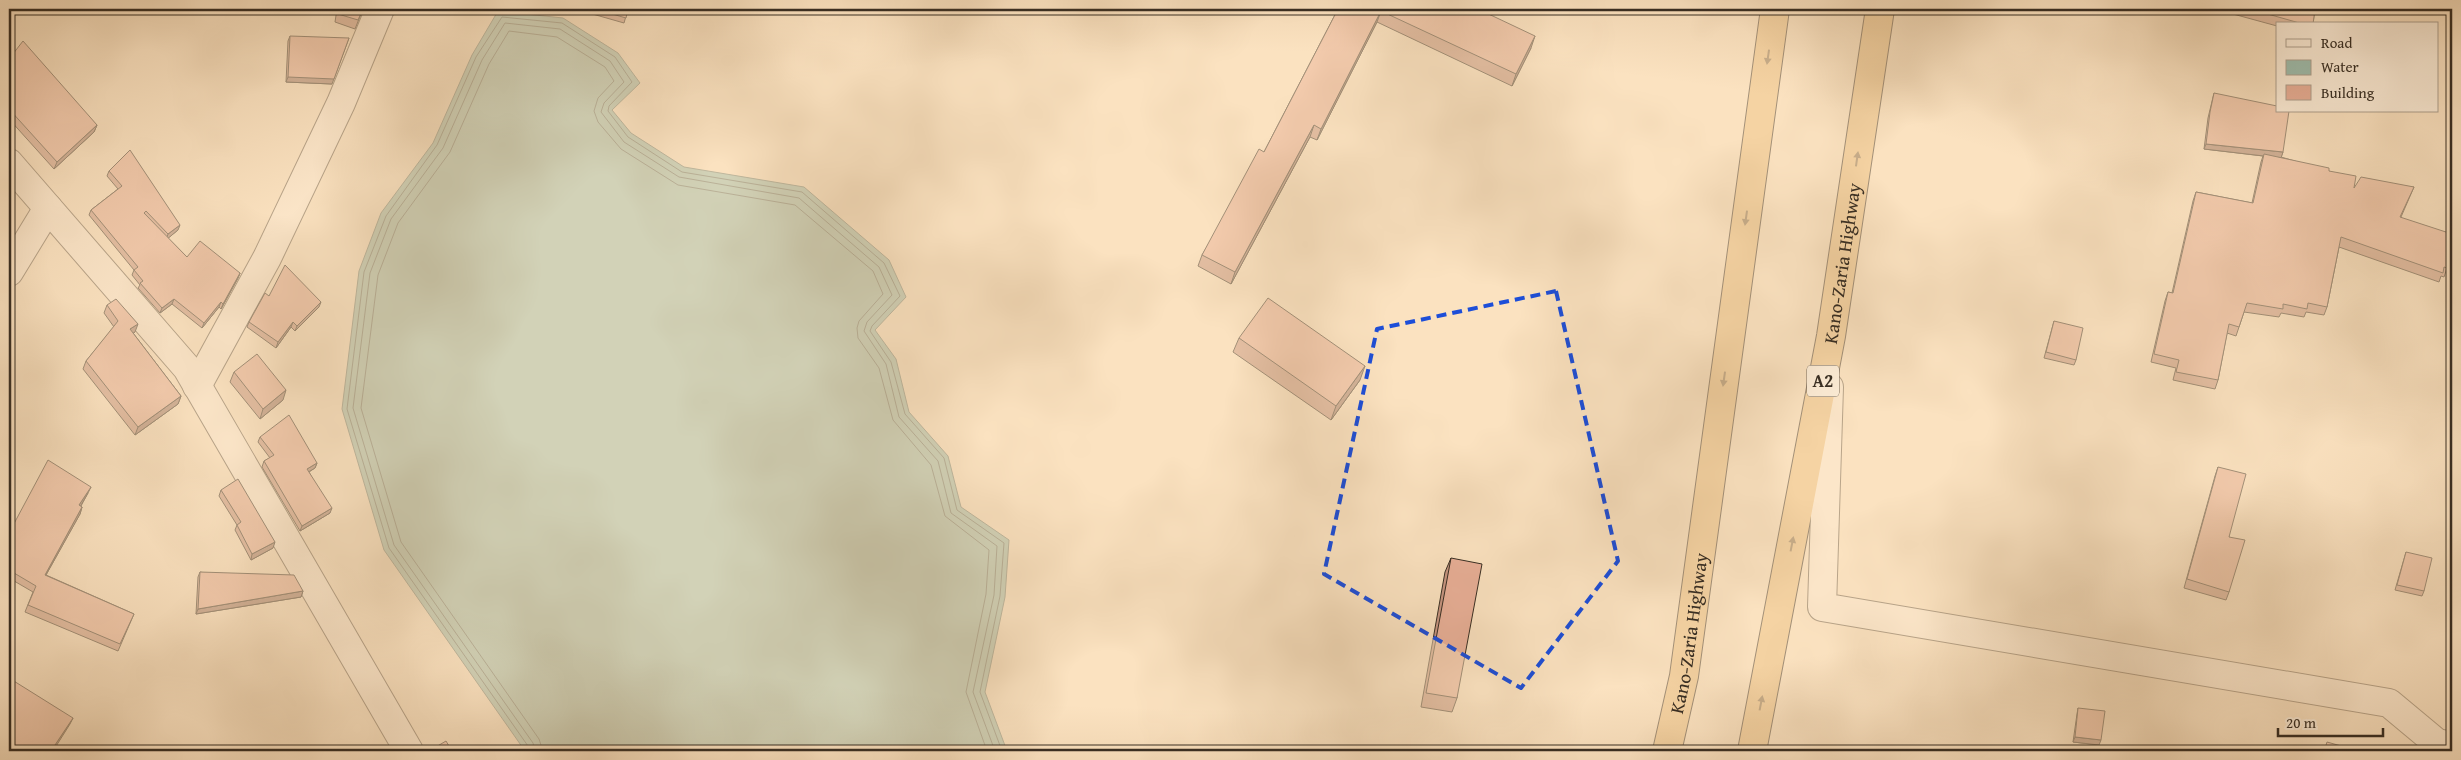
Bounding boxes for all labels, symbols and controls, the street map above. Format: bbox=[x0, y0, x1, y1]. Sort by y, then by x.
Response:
legend bbox=[2276, 22, 2438, 112]
text: Road bbox=[2321, 32, 2352, 53]
one-way arrow bbox=[1764, 49, 1772, 65]
text: Water bbox=[2321, 56, 2359, 77]
text: Building bbox=[2321, 82, 2375, 103]
one-way arrow bbox=[1854, 151, 1862, 167]
street label: Kano-Zaria Highway bbox=[1816, 180, 1868, 346]
one-way arrow bbox=[1742, 210, 1750, 226]
road number: A2 bbox=[1807, 366, 1839, 396]
one-way arrow bbox=[1720, 371, 1728, 387]
one-way arrow bbox=[1788, 535, 1796, 551]
street label: Kano-Zaria Highway bbox=[1662, 550, 1715, 716]
one-way arrow bbox=[1757, 696, 1765, 711]
scale bar bbox=[2278, 705, 2384, 737]
text: 20 m bbox=[2286, 712, 2317, 733]

